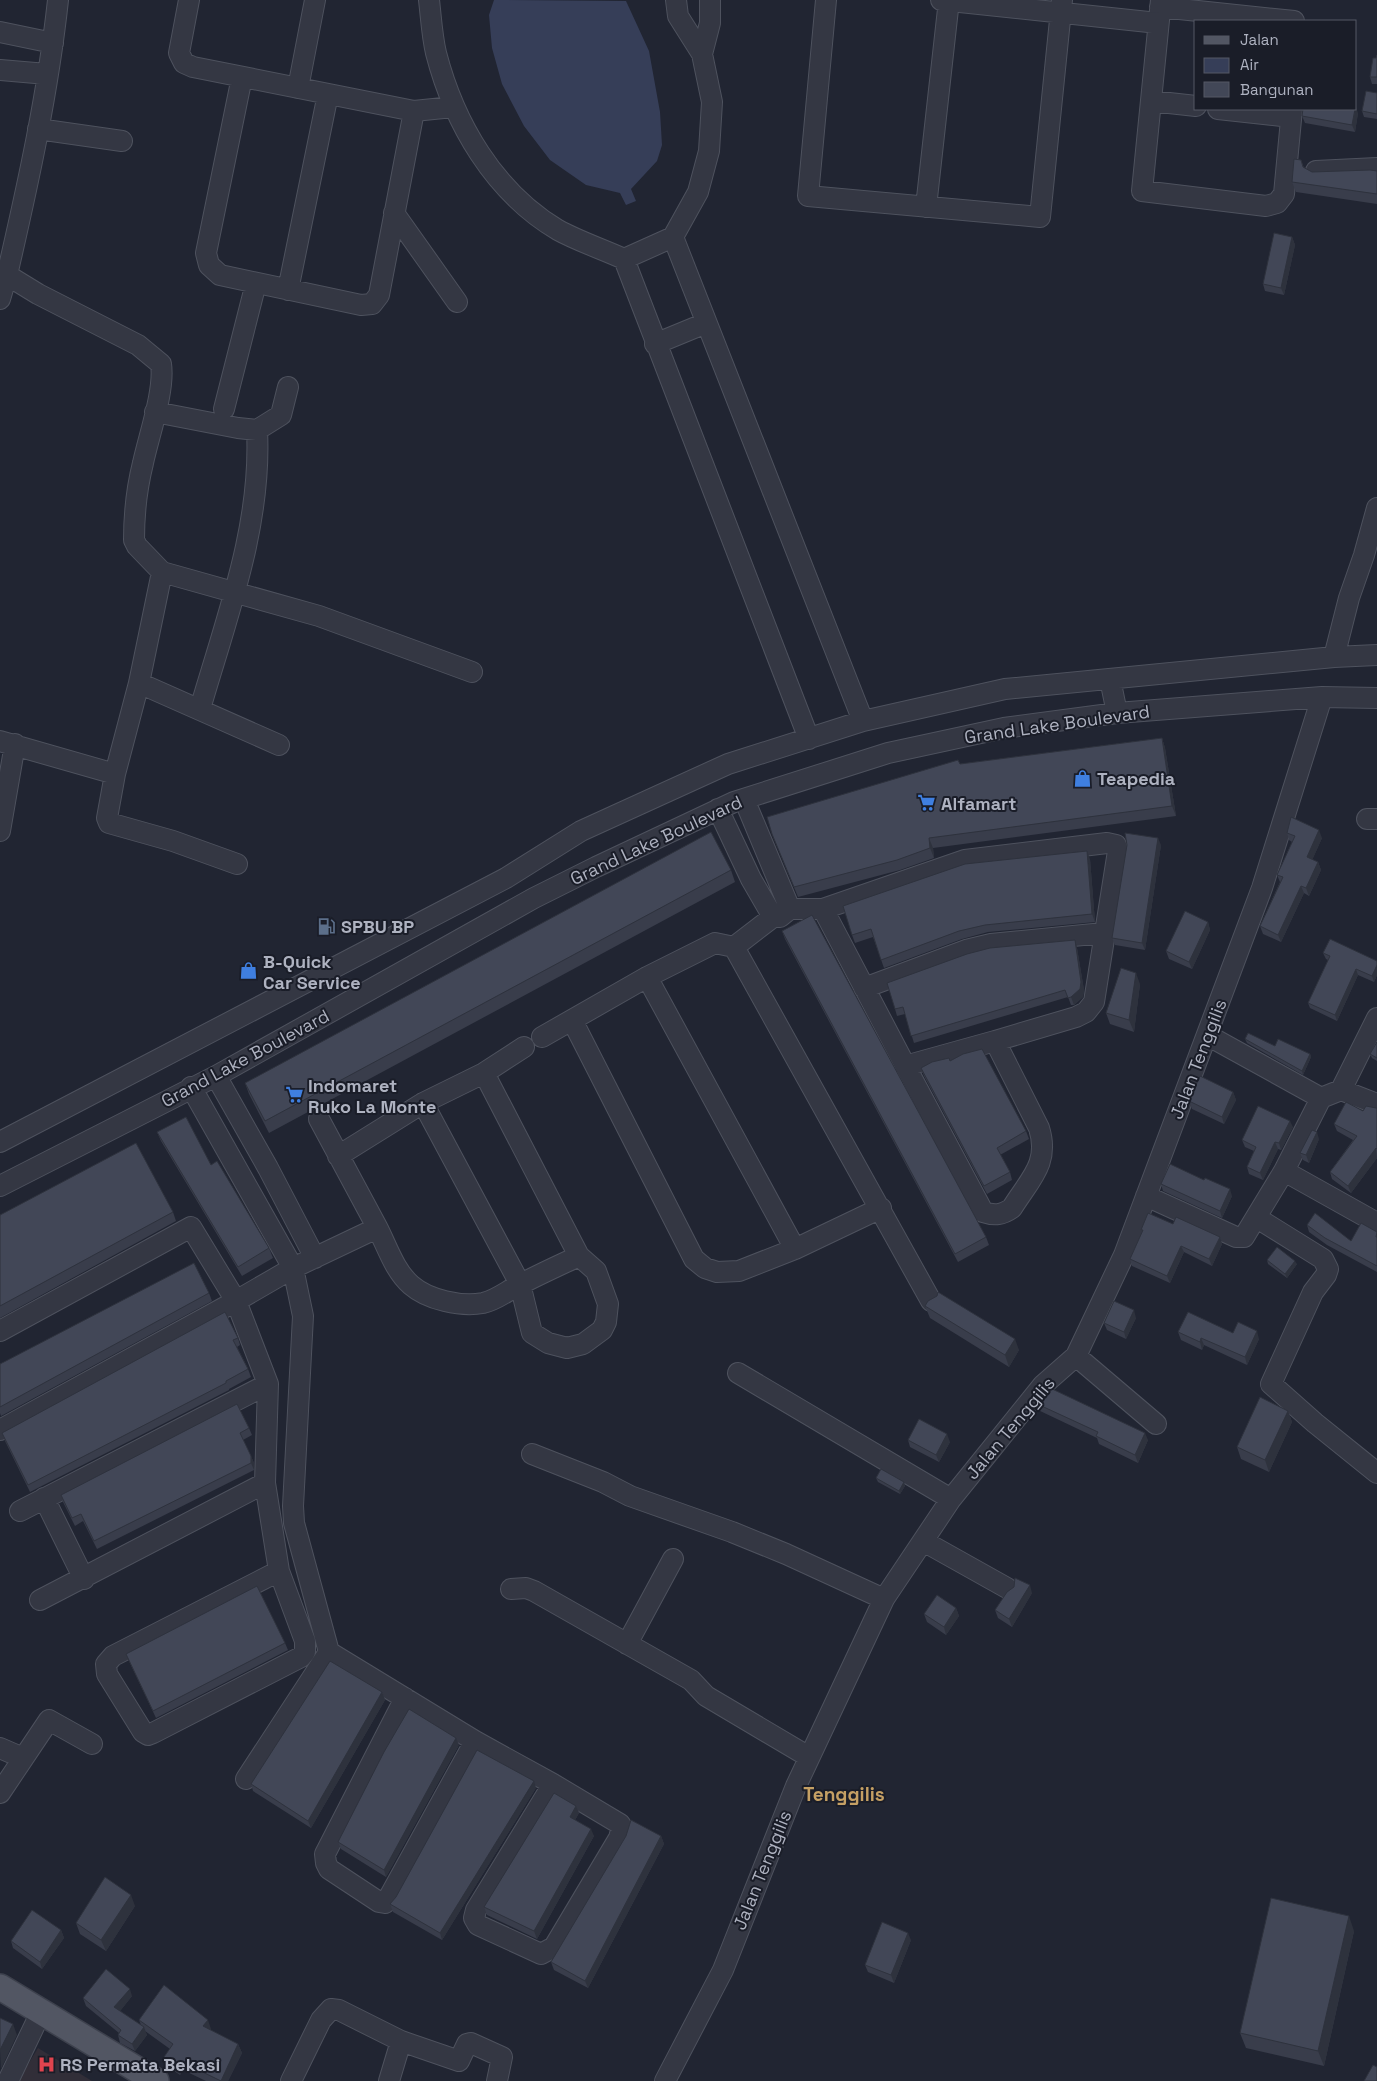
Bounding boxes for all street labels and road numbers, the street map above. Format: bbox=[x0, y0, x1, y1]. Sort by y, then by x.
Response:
street label: Grand Lake Boulevard bbox=[963, 700, 1151, 748]
street label: Grand Lake Boulevard bbox=[566, 790, 746, 890]
street label: Jalan Tenggilis bbox=[1165, 996, 1231, 1122]
street label: Grand Lake Boulevard bbox=[157, 1004, 333, 1112]
street label: Jalan Tenggilis bbox=[960, 1372, 1060, 1484]
street label: Jalan Tenggilis bbox=[728, 1807, 796, 1933]

